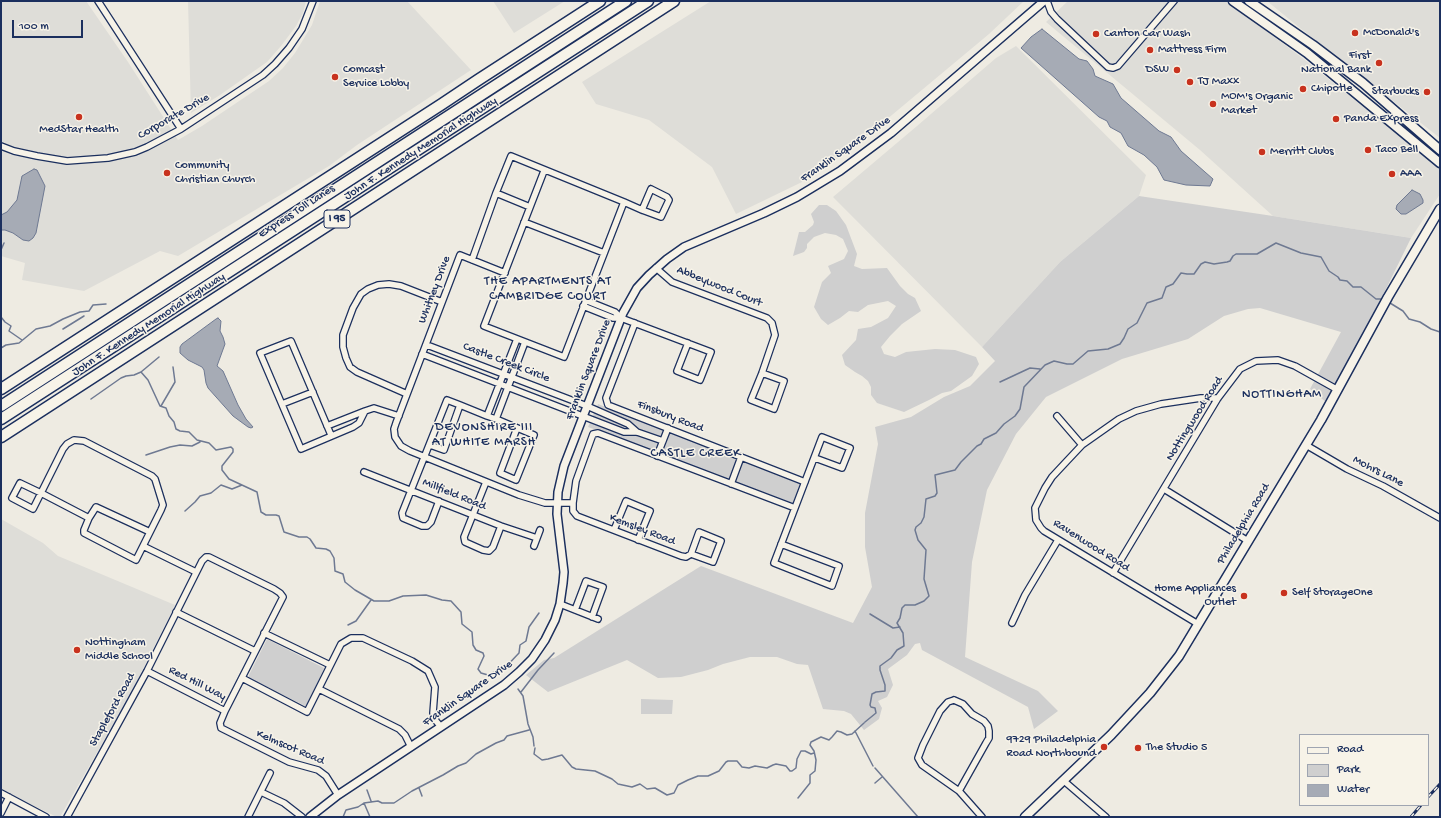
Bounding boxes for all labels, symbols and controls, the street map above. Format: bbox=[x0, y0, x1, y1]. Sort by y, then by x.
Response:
scale bar bbox=[14, 12, 85, 38]
text: 100 m bbox=[19, 20, 49, 34]
place label: McDonald's bbox=[1363, 26, 1419, 40]
place label: Canton Car Wash bbox=[1104, 27, 1191, 41]
marker: McDonald's bbox=[1350, 28, 1360, 38]
marker: Canton Car Wash bbox=[1091, 29, 1101, 39]
place label: Mattress Firm bbox=[1158, 43, 1226, 57]
marker: Mattress Firm bbox=[1145, 45, 1155, 55]
place label: First National Bank bbox=[1301, 49, 1371, 77]
marker: First National Bank bbox=[1374, 58, 1384, 68]
place label: Comcast Service Lobby bbox=[343, 63, 409, 91]
place label: DSW bbox=[1145, 63, 1169, 77]
marker: DSW bbox=[1172, 65, 1182, 75]
marker: Comcast Service Lobby bbox=[330, 72, 340, 82]
place label: TJ Maxx bbox=[1198, 75, 1239, 89]
marker: TJ Maxx bbox=[1185, 77, 1195, 87]
place label: Chipotle bbox=[1311, 82, 1352, 96]
marker: Chipotle bbox=[1298, 84, 1308, 94]
place label: Starbucks bbox=[1372, 85, 1419, 99]
marker: Starbucks bbox=[1422, 87, 1432, 97]
place label: MOM's Organic Market bbox=[1221, 90, 1293, 118]
street label: Corporate Drive bbox=[136, 91, 212, 143]
street label: John F. Kennedy Memorial Highway bbox=[342, 94, 500, 204]
marker: MOM's Organic Market bbox=[1208, 99, 1218, 109]
marker: MedStar Health bbox=[74, 112, 84, 122]
place label: Panda Express bbox=[1344, 112, 1418, 126]
street label: Franklin Square Drive bbox=[798, 114, 894, 186]
marker: Panda Express bbox=[1331, 114, 1341, 124]
place label: MedStar Health bbox=[39, 123, 119, 137]
place label: Taco Bell bbox=[1376, 143, 1418, 157]
place label: Merritt Clubs bbox=[1270, 145, 1334, 159]
marker: Taco Bell bbox=[1363, 145, 1373, 155]
marker: Merritt Clubs bbox=[1257, 147, 1267, 157]
place label: Community Christian Church bbox=[175, 159, 255, 187]
place label: AAA bbox=[1400, 167, 1421, 181]
marker: Community Christian Church bbox=[162, 168, 172, 178]
marker: AAA bbox=[1387, 169, 1397, 179]
street label: Express Toll Lanes bbox=[256, 182, 338, 242]
road number: I 95 bbox=[324, 210, 350, 228]
street label: Whitney Drive bbox=[416, 254, 454, 326]
street label: Abbeywood Court bbox=[674, 263, 764, 311]
street label: John F. Kennedy Memorial Highway bbox=[70, 270, 228, 380]
district label: THE APARTMENTS AT CAMBRIDGE COURT bbox=[484, 274, 612, 305]
street label: Franklin Square Drive bbox=[563, 318, 615, 422]
street label: Castle Creek Circle bbox=[461, 340, 551, 386]
street label: Nottingwood Road bbox=[1163, 374, 1227, 464]
district label: NOTTINGHAM bbox=[1242, 387, 1322, 403]
street label: Finsbury Road bbox=[635, 398, 705, 436]
district label: DEVONSHIRE III AT WHITE MARSH bbox=[432, 420, 536, 451]
district label: CASTLE CREEK bbox=[651, 446, 741, 462]
street label: Mohrs Lane bbox=[1350, 453, 1406, 491]
street label: Millfield Road bbox=[420, 476, 488, 514]
street label: Philadelphia Road bbox=[1214, 481, 1274, 567]
street label: Kemsley Road bbox=[607, 511, 677, 549]
street label: Ravenwood Road bbox=[1050, 517, 1132, 575]
place label: Home Appliances Outlet bbox=[1154, 582, 1236, 610]
place label: Self StorageOne bbox=[1292, 586, 1373, 600]
marker: Self StorageOne bbox=[1279, 588, 1289, 598]
marker: Home Appliances Outlet bbox=[1239, 591, 1249, 601]
place label: Nottingham Middle School bbox=[85, 636, 153, 664]
marker: Nottingham Middle School bbox=[72, 645, 82, 655]
street label: Franklin Square Drive bbox=[420, 658, 516, 730]
street label: Red Hill Way bbox=[166, 663, 228, 705]
street label: Stapleford Road bbox=[87, 671, 139, 749]
street label: Kelmscot Road bbox=[254, 727, 326, 769]
place label: 9729 Philadelphia Road Northbound bbox=[1006, 733, 1096, 761]
legend bbox=[1299, 734, 1429, 806]
place label: The Studio 5 bbox=[1146, 741, 1207, 755]
marker: 9729 Philadelphia Road Northbound bbox=[1099, 742, 1109, 752]
marker: The Studio 5 bbox=[1133, 743, 1143, 753]
text: Road bbox=[1337, 743, 1363, 757]
text: Park bbox=[1337, 763, 1360, 777]
text: Water bbox=[1337, 783, 1369, 797]

